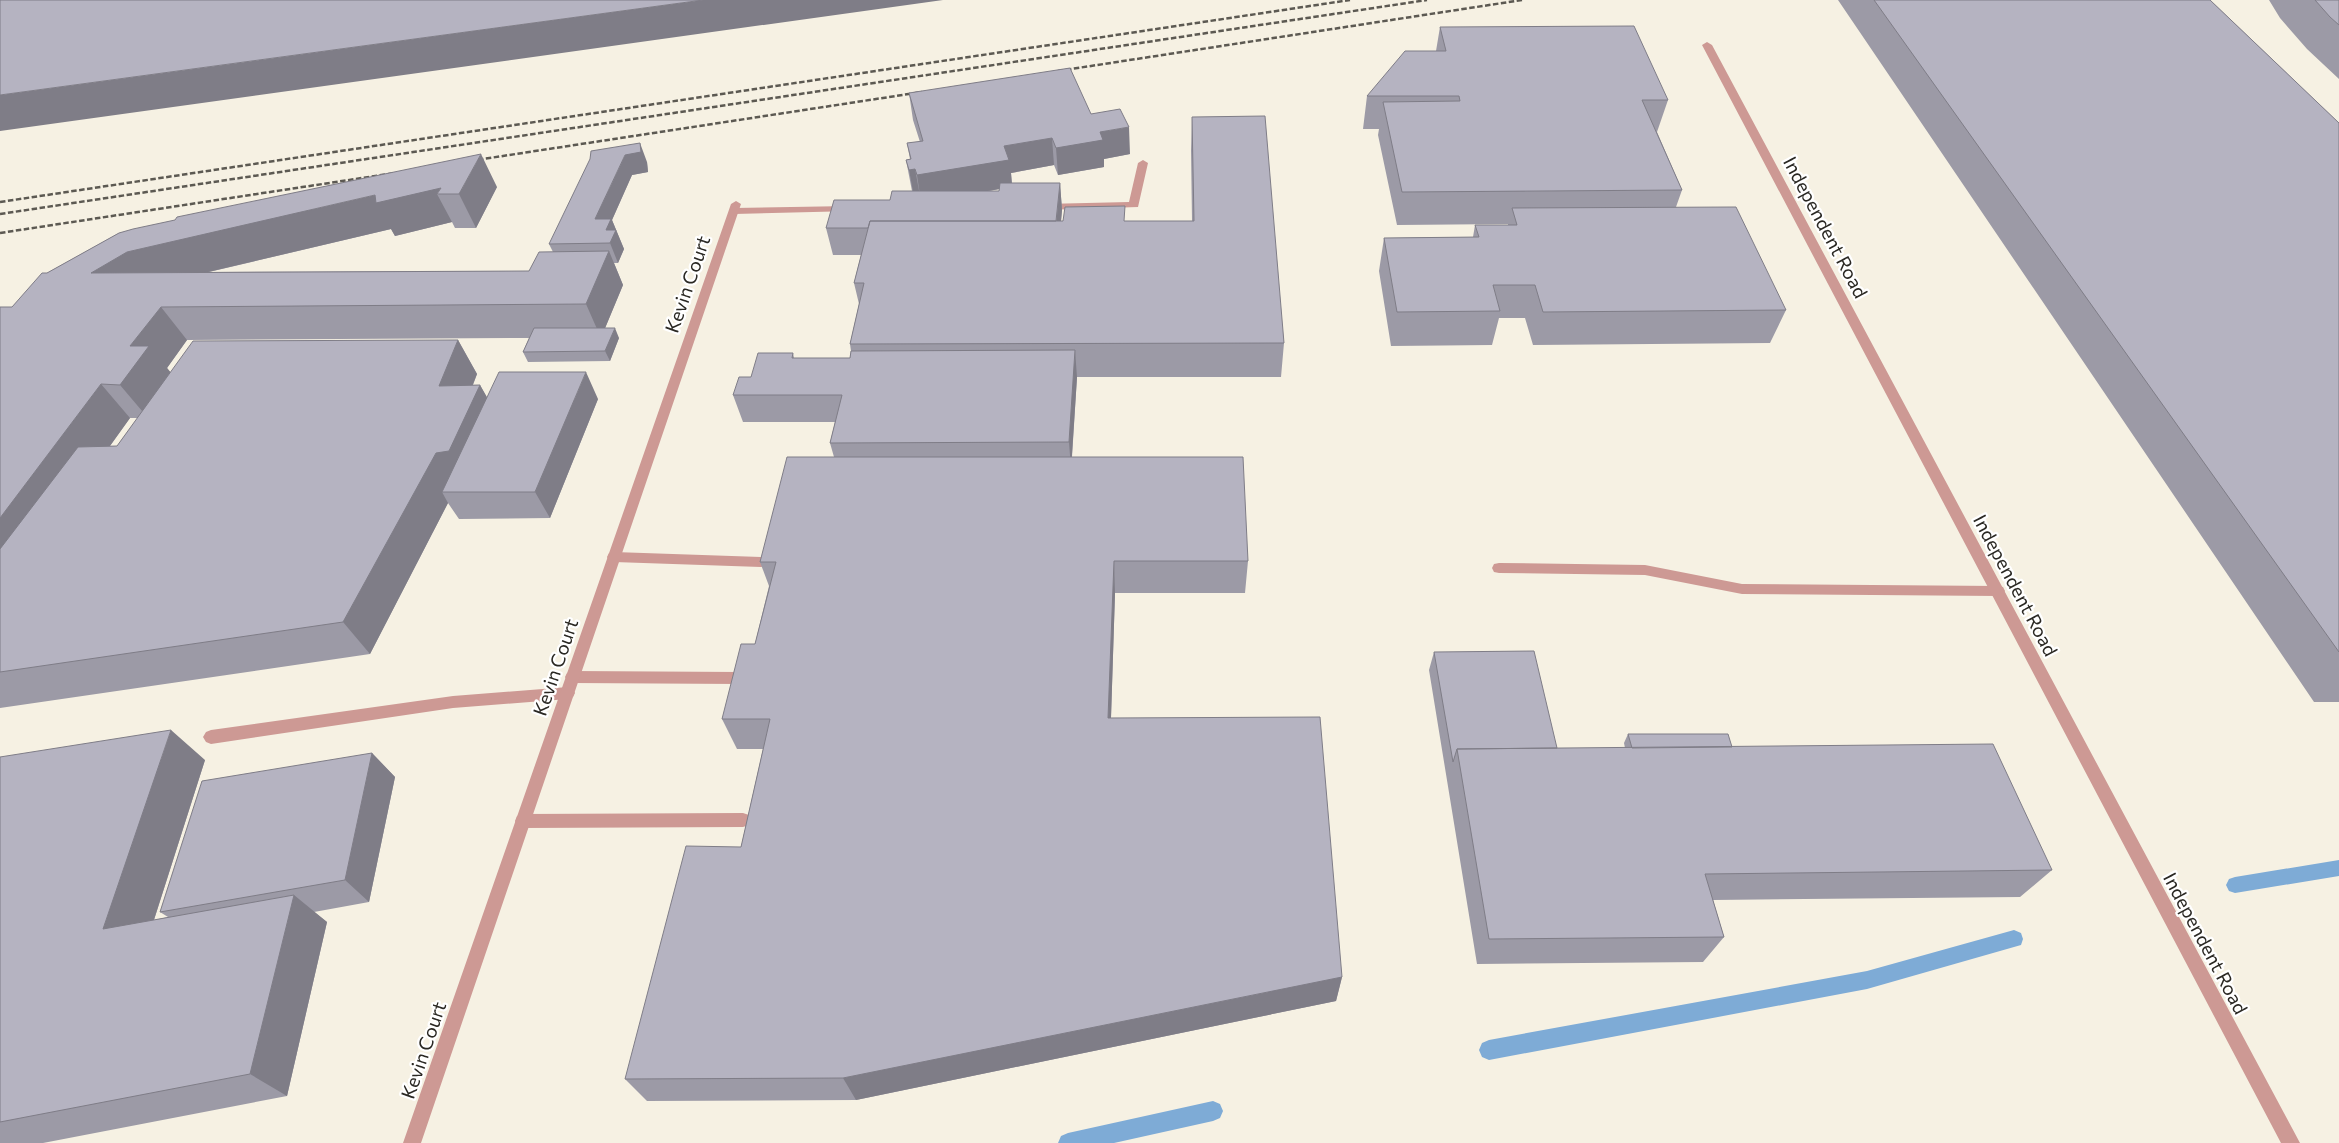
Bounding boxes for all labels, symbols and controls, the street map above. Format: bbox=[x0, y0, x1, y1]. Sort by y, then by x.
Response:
street label: Independent Road bbox=[1779, 152, 1873, 302]
street label: Kevin Court bbox=[660, 232, 714, 336]
street label: Independent Road bbox=[1969, 510, 2063, 660]
street label: Kevin Court bbox=[528, 615, 582, 719]
street label: Independent Road bbox=[2159, 868, 2253, 1018]
street label: Kevin Court bbox=[396, 998, 450, 1102]

